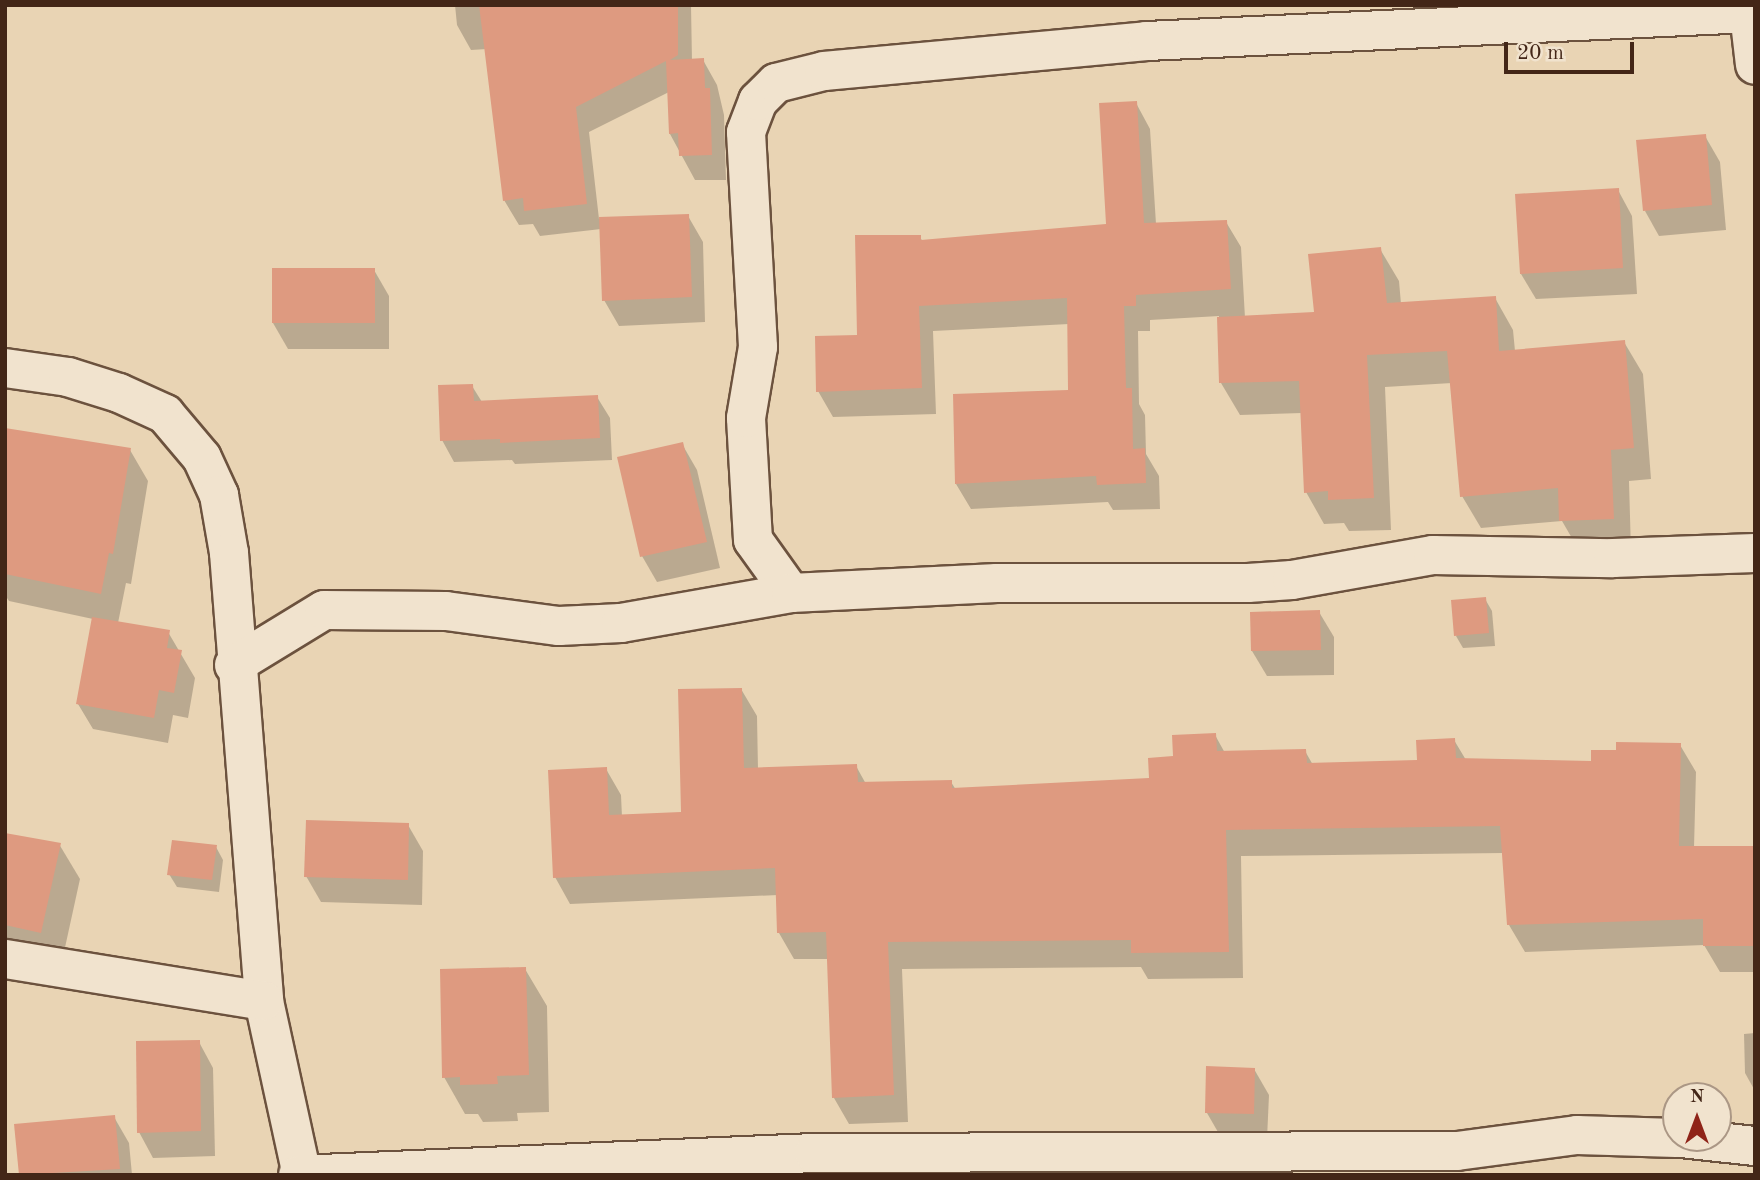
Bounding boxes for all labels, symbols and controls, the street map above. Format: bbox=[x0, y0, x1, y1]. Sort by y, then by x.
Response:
scale bar bbox=[1508, 28, 1638, 72]
text: 20 m bbox=[1517, 43, 1564, 64]
north arrow bbox=[1662, 1082, 1732, 1152]
text: N bbox=[1690, 1088, 1704, 1107]

